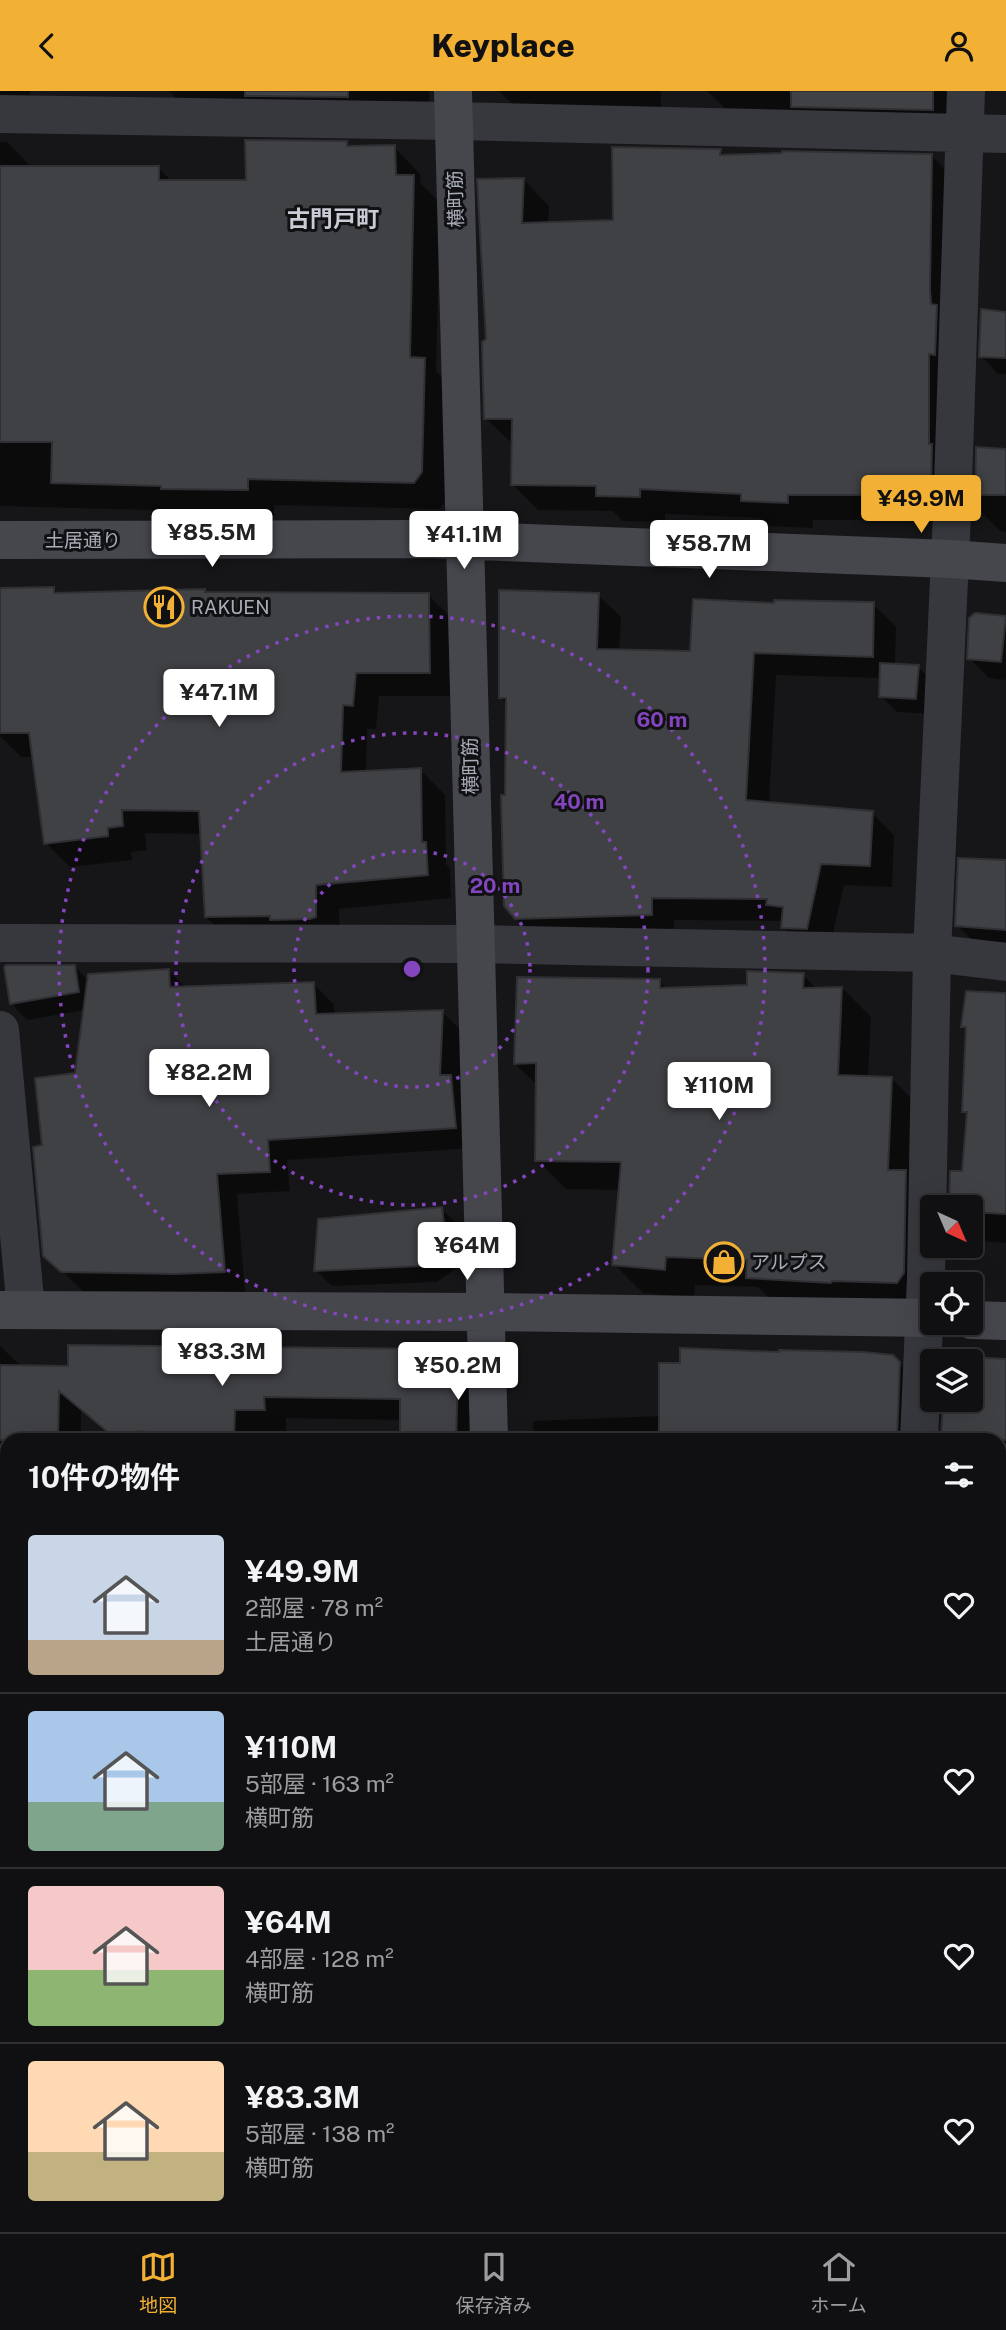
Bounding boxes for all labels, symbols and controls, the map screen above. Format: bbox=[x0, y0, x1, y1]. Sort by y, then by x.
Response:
icon: back bbox=[28, 27, 66, 65]
text: Keyplace bbox=[431, 27, 575, 64]
icon: person bbox=[940, 27, 978, 65]
street label: 横町筋 bbox=[443, 170, 467, 228]
district label: 古門戸町 bbox=[287, 205, 379, 232]
pin: ¥49.9M bbox=[864, 475, 978, 535]
text: ¥49.9M bbox=[877, 484, 965, 511]
pin: ¥85.5M bbox=[155, 510, 269, 569]
pin: ¥41.1M bbox=[407, 511, 521, 571]
text: ¥85.5M bbox=[168, 518, 256, 545]
text: ¥41.1M bbox=[425, 520, 503, 547]
pin: ¥58.7M bbox=[652, 521, 766, 580]
street label: 土居通り bbox=[45, 529, 121, 551]
text: ¥58.7M bbox=[666, 529, 752, 556]
restaurant icon: RAKUEN bbox=[143, 586, 185, 628]
place label: RAKUEN bbox=[191, 596, 270, 618]
pin: ¥47.1M bbox=[162, 669, 276, 729]
text: ¥47.1M bbox=[179, 678, 259, 705]
text: 60 m bbox=[637, 707, 687, 732]
street label: 横町筋 bbox=[459, 737, 481, 795]
text: 40 m bbox=[554, 789, 604, 814]
text: 20 m bbox=[470, 873, 520, 898]
centre of rings bbox=[400, 957, 424, 981]
pin: ¥82.2M bbox=[152, 1049, 266, 1109]
text: ¥82.2M bbox=[165, 1058, 253, 1085]
pin: ¥110M bbox=[670, 1063, 768, 1122]
text: ¥110M bbox=[684, 1071, 754, 1098]
north arrow bbox=[920, 1195, 984, 1258]
map controls bbox=[920, 1195, 983, 1412]
pin: ¥64M bbox=[426, 1223, 508, 1282]
text: ¥64M bbox=[434, 1231, 500, 1258]
shop icon: アルプス bbox=[703, 1241, 745, 1283]
place label: アルプス bbox=[751, 1251, 827, 1273]
button: locate bbox=[920, 1272, 983, 1335]
pin: ¥83.3M bbox=[165, 1329, 279, 1388]
text: ¥83.3M bbox=[178, 1337, 266, 1364]
pin: ¥50.2M bbox=[401, 1343, 515, 1402]
button: layers bbox=[920, 1349, 983, 1412]
text: ¥50.2M bbox=[414, 1351, 502, 1378]
icon: filters bbox=[940, 1456, 978, 1494]
text: 10件の物件 bbox=[28, 1459, 180, 1495]
text: ¥49.9M bbox=[245, 1553, 360, 1589]
icon: home bbox=[84, 1563, 168, 1647]
icon: heart bbox=[940, 1586, 978, 1624]
text: 2部屋 · 78 m² bbox=[245, 1594, 383, 1621]
text: 土居通り bbox=[245, 1628, 337, 1655]
text: ¥110M bbox=[245, 1729, 337, 1765]
icon: home bbox=[84, 1739, 168, 1823]
icon: heart bbox=[940, 1762, 978, 1800]
text: 5部屋 · 163 m² bbox=[245, 1770, 394, 1797]
text: 横町筋 bbox=[245, 1804, 314, 1831]
text: ¥64M bbox=[245, 1904, 332, 1940]
icon: home bbox=[84, 1914, 168, 1998]
icon: heart bbox=[940, 1937, 978, 1975]
text: 4部屋 · 128 m² bbox=[245, 1945, 394, 1972]
text: 横町筋 bbox=[245, 1979, 314, 2006]
text: ¥83.3M bbox=[245, 2079, 360, 2115]
icon: home bbox=[84, 2089, 168, 2173]
icon: heart bbox=[940, 2112, 978, 2150]
text: 5部屋 · 138 m² bbox=[245, 2120, 395, 2147]
text: 横町筋 bbox=[245, 2154, 314, 2181]
tab: 地図 bbox=[139, 2248, 177, 2317]
tab: 保存済み bbox=[456, 2248, 532, 2317]
tab: ホーム bbox=[810, 2248, 867, 2317]

